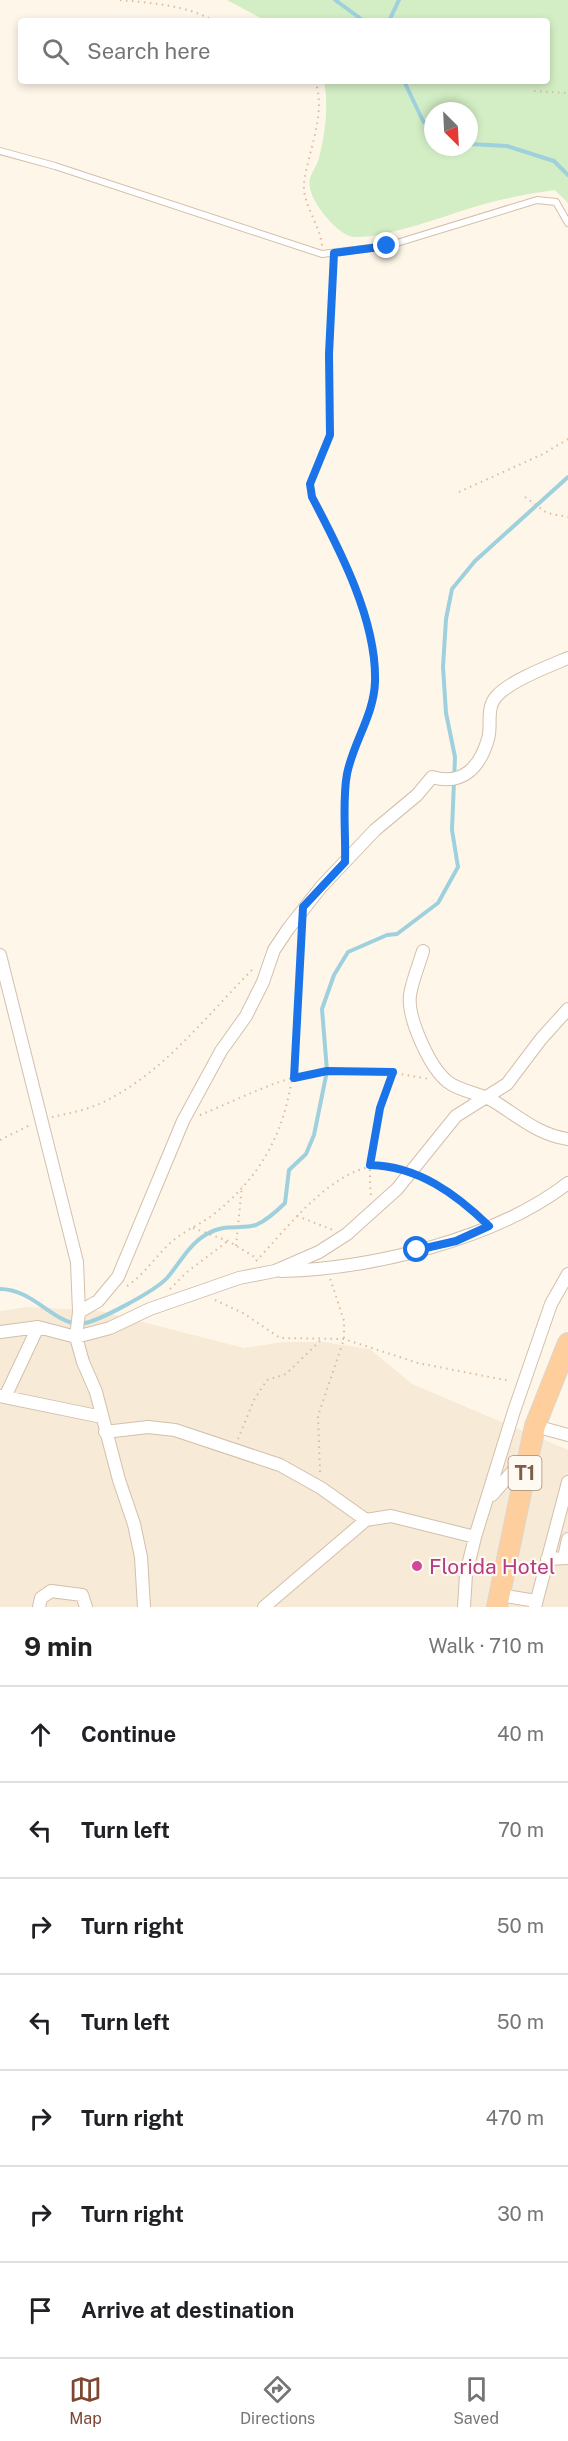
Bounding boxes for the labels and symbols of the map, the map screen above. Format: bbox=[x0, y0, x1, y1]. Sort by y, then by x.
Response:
north arrow bbox=[424, 102, 478, 156]
route end bbox=[373, 232, 399, 258]
route start bbox=[403, 1236, 429, 1262]
road number: T1 bbox=[508, 1456, 542, 1490]
place label: Florida Hotel bbox=[429, 1554, 555, 1579]
marker: Florida Hotel bbox=[410, 1559, 424, 1573]

